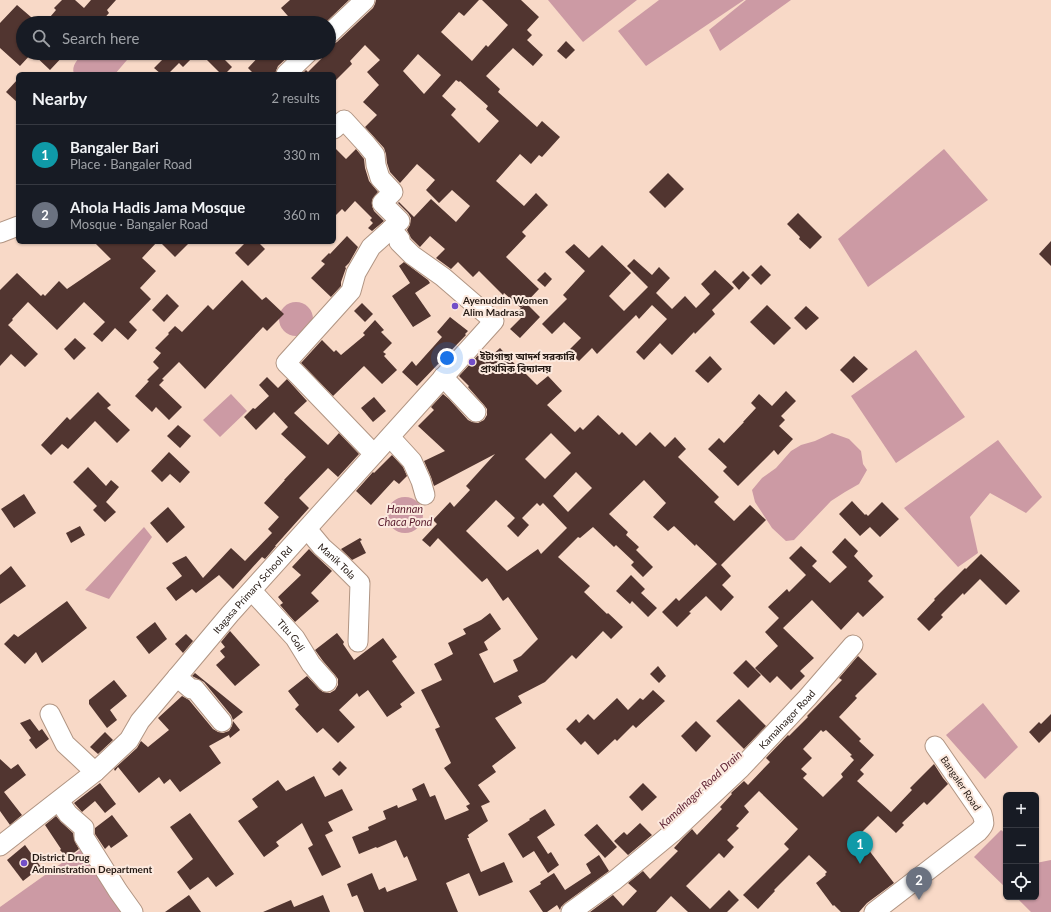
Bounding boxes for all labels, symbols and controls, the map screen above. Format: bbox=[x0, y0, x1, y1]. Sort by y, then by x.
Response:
search box bbox=[16, 16, 336, 60]
icon: search bbox=[30, 27, 52, 49]
text: Search here bbox=[62, 29, 139, 47]
text: Nearby bbox=[32, 88, 87, 109]
text: 2 results bbox=[272, 90, 320, 106]
text: Bangaler Bari bbox=[70, 138, 159, 156]
text: 1 bbox=[41, 147, 49, 163]
text: 330 m bbox=[283, 147, 320, 163]
text: Place · Bangaler Road bbox=[70, 156, 192, 172]
text: Ahola Hadis Jama Mosque bbox=[70, 198, 245, 216]
text: 2 bbox=[41, 207, 49, 223]
text: 360 m bbox=[283, 207, 320, 223]
text: Mosque · Bangaler Road bbox=[70, 216, 208, 232]
place label: Ayenuddin Women Alim Madrasa bbox=[462, 294, 548, 318]
marker: Ayenuddin Women Alim Madrasa bbox=[450, 301, 460, 311]
your location bbox=[437, 348, 457, 368]
place label: ইটাগাছা আদর্শ সরকারি প্রাথমিক বিদ্যালয় bbox=[479, 350, 576, 374]
marker: ইটাগাছা আদর্শ সরকারি প্রাথমিক বিদ্যালয় bbox=[467, 357, 477, 367]
water label: Hannan Chaca Pond bbox=[378, 502, 433, 528]
street label: Manik Tola bbox=[316, 540, 358, 581]
street label: Itagasa Primary School Rd bbox=[210, 543, 295, 636]
street label: Titu Goli bbox=[275, 617, 308, 653]
street label: Kamalnagor Road bbox=[756, 687, 817, 751]
water label: Kamalnagor Road Drain bbox=[656, 747, 744, 831]
street label: Bangaler Road bbox=[938, 754, 984, 812]
map controls bbox=[1003, 792, 1039, 900]
button: + bbox=[1003, 792, 1039, 828]
button: − bbox=[1003, 828, 1039, 864]
pin: 1 bbox=[847, 831, 873, 864]
place label: District Drug Adminstration Department bbox=[31, 851, 152, 875]
marker: District Drug Adminstration Department bbox=[19, 858, 29, 868]
button: locate bbox=[1003, 864, 1039, 900]
pin: 2 bbox=[906, 867, 932, 900]

